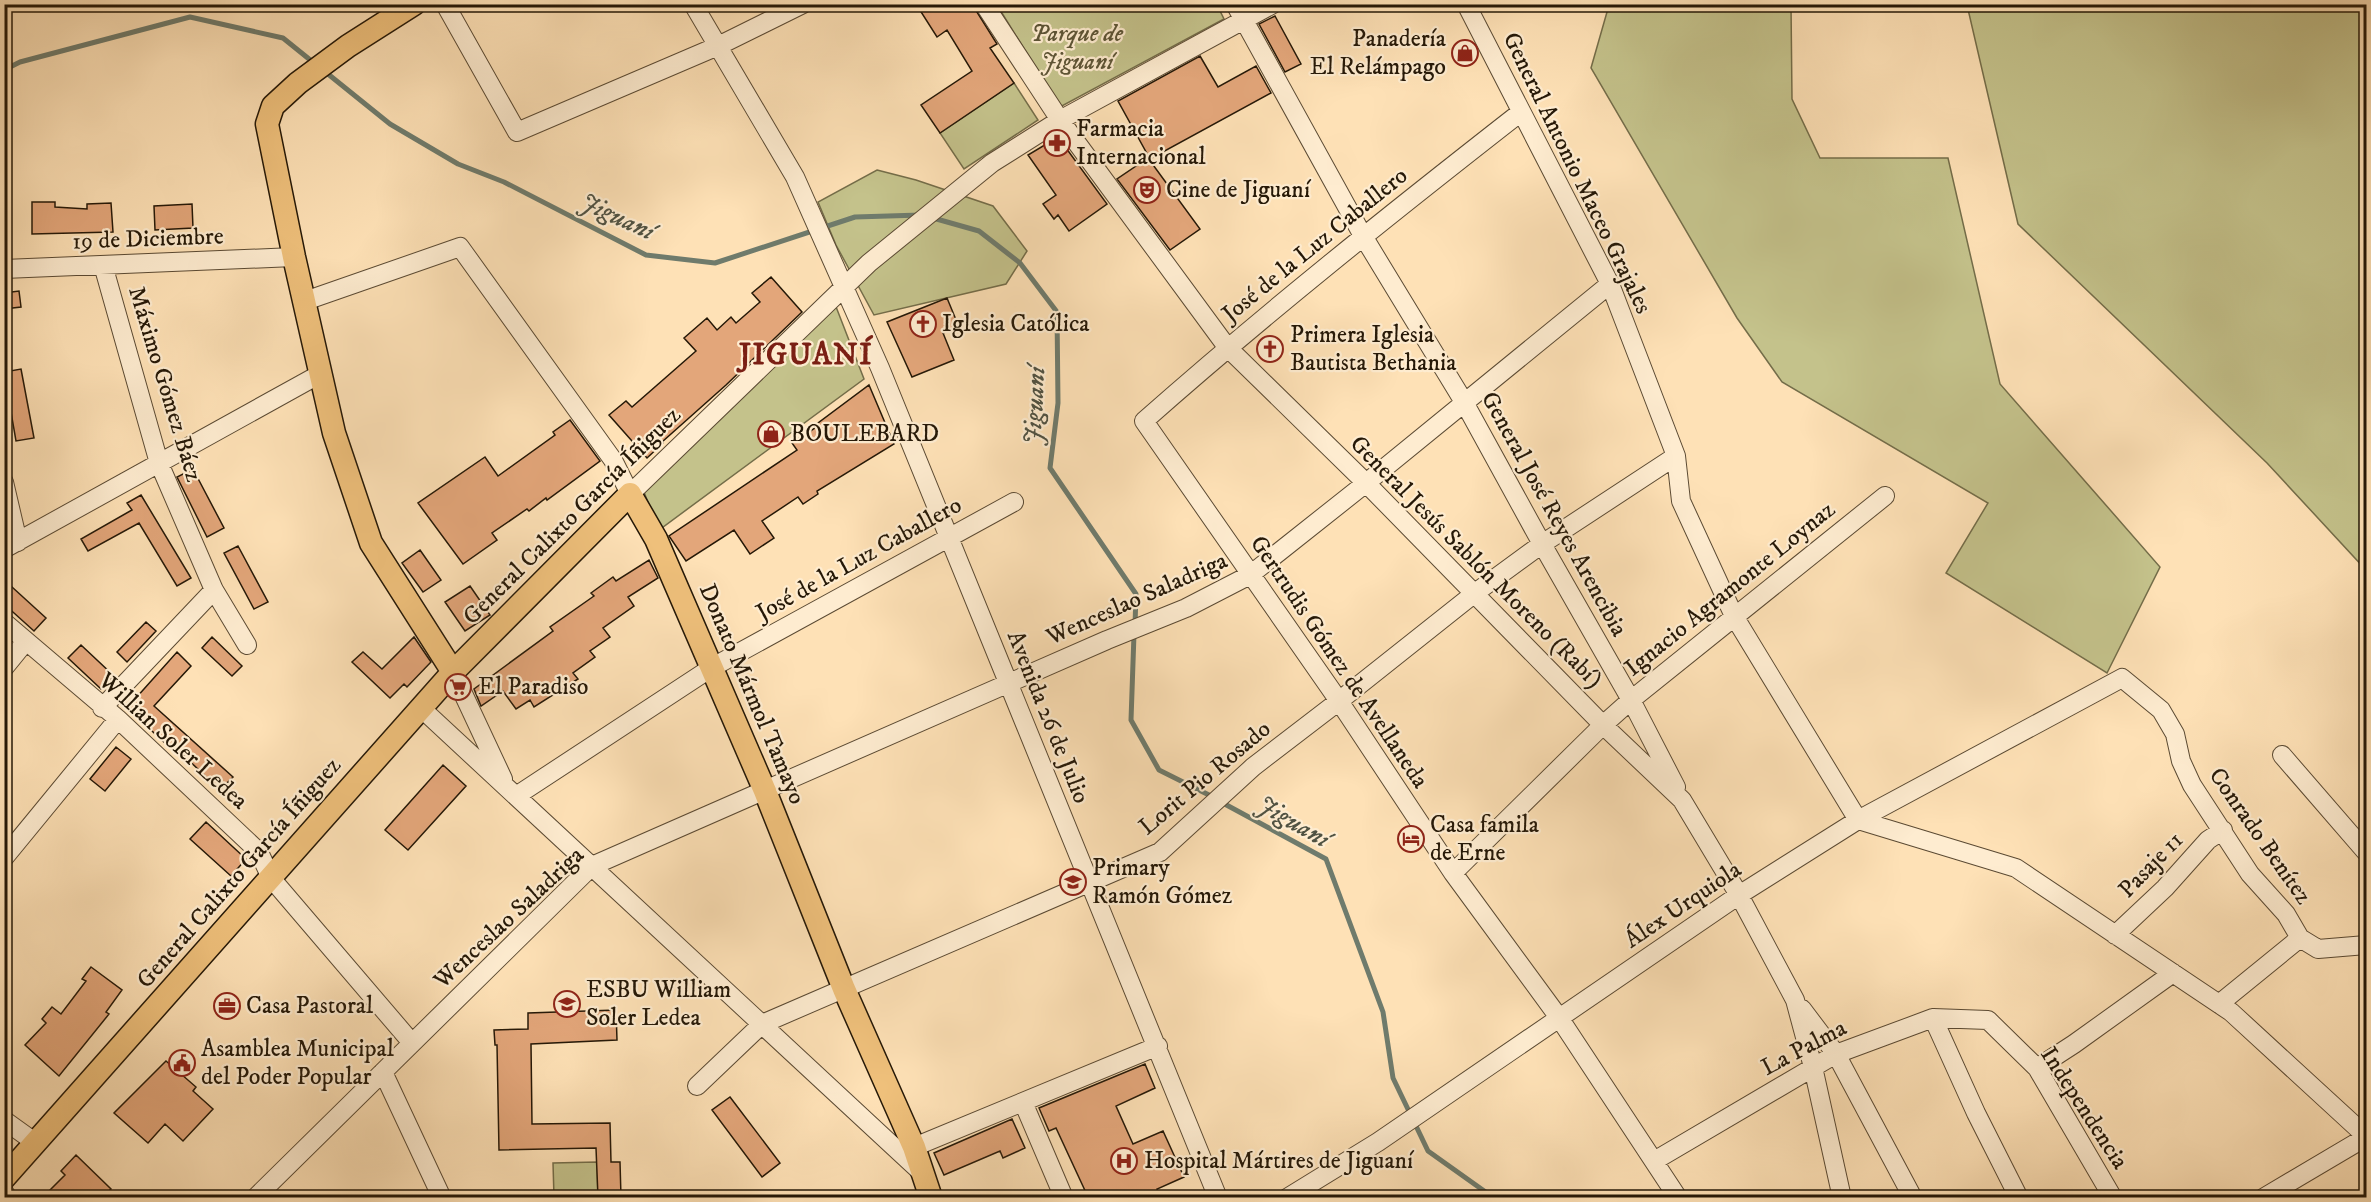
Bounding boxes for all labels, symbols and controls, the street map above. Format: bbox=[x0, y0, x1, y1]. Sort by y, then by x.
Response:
park label: Parque de Jiguaní bbox=[1031, 19, 1124, 77]
place label: Panadería El Relámpago bbox=[1310, 24, 1447, 82]
street label: General Antonio Maceo Grajales bbox=[1496, 27, 1658, 319]
shop icon: Panadería El Relámpago bbox=[1450, 38, 1480, 68]
place label: Farmacia Internacional bbox=[1076, 114, 1207, 172]
pharmacy icon: Farmacia Internacional bbox=[1042, 128, 1072, 158]
street label: José de la Luz Caballero bbox=[1214, 161, 1414, 330]
theatre icon: Cine de Jiguaní bbox=[1132, 175, 1162, 205]
place label: Cine de Jiguaní bbox=[1166, 175, 1312, 205]
water label: Jiguaní bbox=[574, 185, 663, 250]
street label: 19 de Diciembre bbox=[72, 221, 224, 257]
street label: Máximo Gómez Báez bbox=[121, 283, 209, 486]
church icon: Iglesia Católica bbox=[908, 309, 938, 339]
place label: Iglesia Católica bbox=[942, 309, 1090, 339]
place label: Primera Iglesia Bautista Bethania bbox=[1290, 320, 1457, 378]
district label: JIGUANÍ bbox=[736, 334, 873, 374]
church icon: Primera Iglesia Bautista Bethania bbox=[1255, 334, 1285, 364]
water label: Jiguaní bbox=[1016, 362, 1054, 446]
street label: General José Reyes Arencibia bbox=[1474, 386, 1634, 642]
street label: General Calixto García Íñiguez bbox=[456, 399, 688, 631]
shop icon: BOULEBARD bbox=[756, 419, 786, 449]
place label: BOULEBARD bbox=[790, 419, 939, 449]
street label: General Jesús Sablón Moreno (Rabí) bbox=[1343, 429, 1609, 695]
street label: José de la Luz Caballero bbox=[749, 490, 967, 629]
street label: Ignacio Agramonte Loynaz bbox=[1619, 495, 1842, 683]
street label: Gertrudis Gómez de Avellaneda bbox=[1243, 530, 1435, 795]
street label: Wenceslao Saladriga bbox=[1041, 545, 1233, 653]
street label: Donato Mármol Tamayo bbox=[692, 579, 812, 809]
street label: Avenida 26 de Julio bbox=[1000, 626, 1096, 808]
street label: Willian Soler Ledea bbox=[91, 665, 255, 817]
supermarket icon: El Paradiso bbox=[443, 672, 473, 702]
place label: El Paradiso bbox=[478, 672, 588, 702]
street label: Lorit Pio Rosado bbox=[1133, 714, 1277, 842]
street label: General Calixto García Íñiguez bbox=[130, 750, 348, 995]
street label: Conrado Benítez bbox=[2202, 762, 2318, 911]
water label: Jiguaní bbox=[1251, 788, 1339, 858]
place label: Casa famila de Erne bbox=[1430, 810, 1540, 868]
hotel icon: Casa famila de Erne bbox=[1396, 824, 1426, 854]
street label: Pasaje 11 bbox=[2112, 826, 2190, 904]
street label: Wenceslao Saladriga bbox=[427, 840, 591, 996]
place label: Primary Ramón Gómez bbox=[1092, 853, 1233, 911]
street label: Álex Urquiola bbox=[1618, 854, 1748, 955]
school or university icon: Primary Ramón Gómez bbox=[1058, 867, 1088, 897]
place label: ESBU William Soler Ledea bbox=[586, 975, 731, 1033]
school or university icon: ESBU William Soler Ledea bbox=[552, 989, 582, 1019]
office icon: Casa Pastoral bbox=[212, 991, 242, 1021]
place label: Casa Pastoral bbox=[246, 991, 374, 1021]
street label: La Palma bbox=[1756, 1013, 1852, 1083]
place label: Asamblea Municipal del Poder Popular bbox=[201, 1034, 395, 1092]
street label: Independencia bbox=[2033, 1041, 2135, 1175]
public building icon: Asamblea Municipal del Poder Popular bbox=[167, 1048, 197, 1078]
hospital icon: Hospital Mártires de Jiguaní bbox=[1109, 1146, 1139, 1176]
place label: Hospital Mártires de Jiguaní bbox=[1144, 1146, 1415, 1176]

